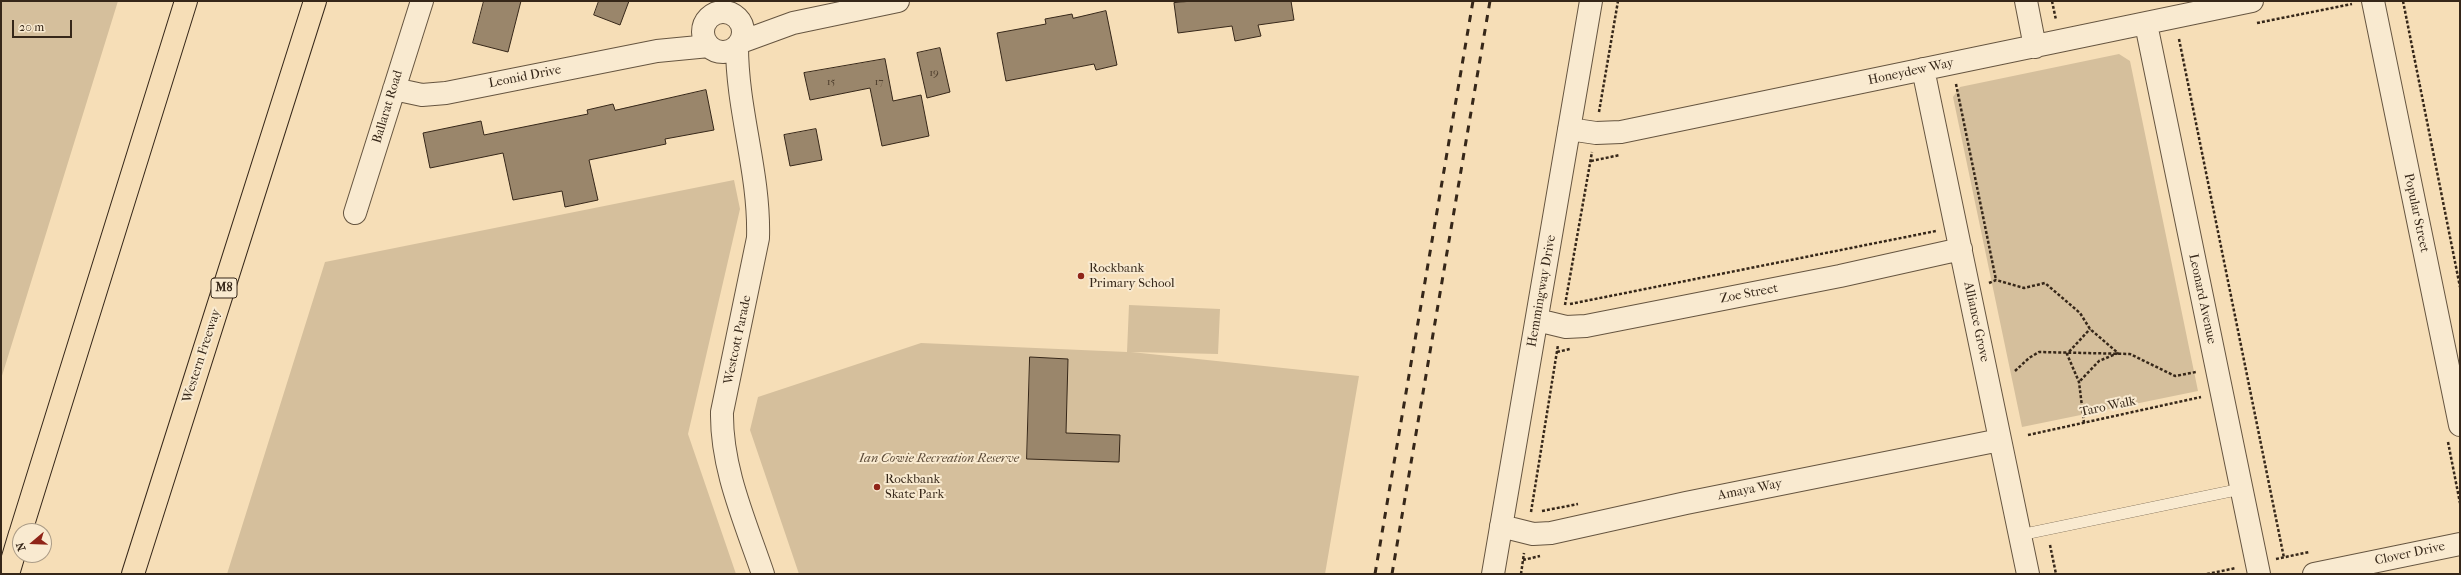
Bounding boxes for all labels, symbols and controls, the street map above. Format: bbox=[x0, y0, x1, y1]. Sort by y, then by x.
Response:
scale bar bbox=[14, 12, 74, 38]
text: 20 m bbox=[19, 20, 44, 34]
street label: Honeydew Way bbox=[1867, 55, 1955, 89]
street label: Leonid Drive bbox=[487, 62, 563, 92]
house number: 19 bbox=[929, 66, 939, 80]
street label: Ballarat Road bbox=[369, 69, 407, 145]
house number: 15 bbox=[827, 75, 835, 89]
house number: 17 bbox=[874, 75, 884, 89]
street label: Popular Street bbox=[2400, 172, 2432, 254]
street label: Hemmingway Drive bbox=[1524, 234, 1560, 348]
street label: Leonard Avenue bbox=[2185, 253, 2219, 345]
place label: Rockbank Primary School bbox=[1089, 261, 1175, 292]
marker: Rockbank Primary School bbox=[1076, 271, 1086, 281]
road number: M8 bbox=[211, 278, 237, 298]
street label: Alliance Grove bbox=[1960, 280, 1992, 364]
street label: Zoe Street bbox=[1719, 281, 1779, 307]
street label: Westcott Parade bbox=[721, 294, 755, 386]
street label: Western Freeway bbox=[180, 307, 224, 405]
street label: Taro Walk bbox=[2079, 393, 2137, 421]
park label: Ian Cowie Recreation Reserve bbox=[859, 451, 1019, 467]
place label: Rockbank Skate Park bbox=[885, 472, 944, 503]
street label: Amaya Way bbox=[1717, 476, 1783, 504]
marker: Rockbank Skate Park bbox=[872, 482, 882, 492]
north arrow bbox=[12, 523, 52, 563]
street label: Clover Drive bbox=[2373, 539, 2447, 569]
text: N bbox=[14, 541, 29, 553]

